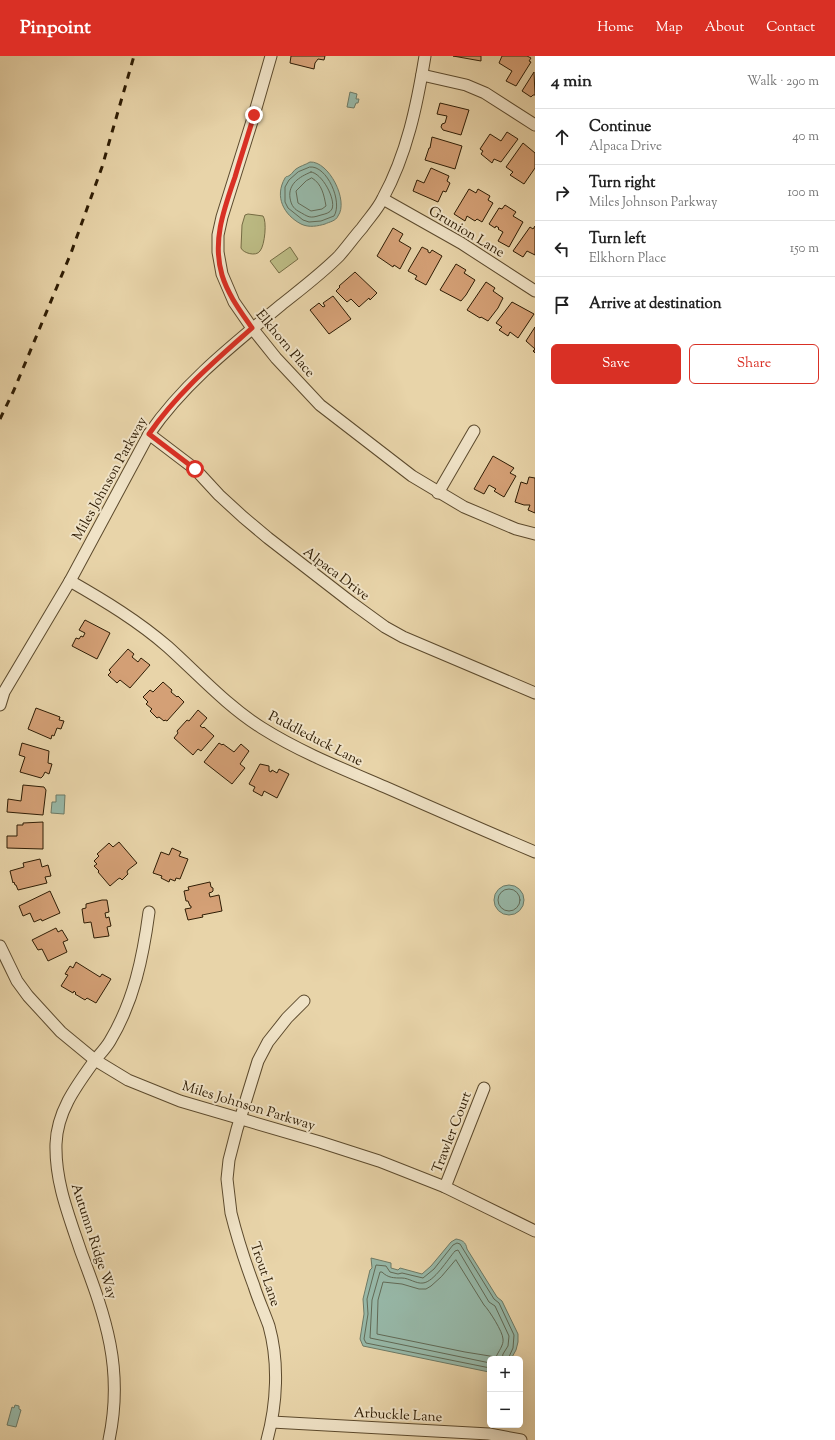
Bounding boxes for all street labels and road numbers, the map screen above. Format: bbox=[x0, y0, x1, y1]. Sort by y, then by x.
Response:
street label: Grunion Lane bbox=[424, 202, 508, 263]
street label: Elkhorn Place bbox=[250, 306, 319, 383]
street label: Miles Johnson Parkway bbox=[68, 414, 153, 544]
street label: Alpaca Drive bbox=[298, 543, 373, 606]
street label: Puddleduck Lane bbox=[264, 707, 366, 772]
street label: Miles Johnson Parkway bbox=[179, 1077, 318, 1137]
street label: Trawler Court bbox=[428, 1089, 478, 1176]
street label: Autumn Ridge Way bbox=[65, 1181, 121, 1302]
street label: Trout Lane bbox=[244, 1240, 284, 1310]
street label: Arbuckle Lane bbox=[353, 1404, 443, 1428]

